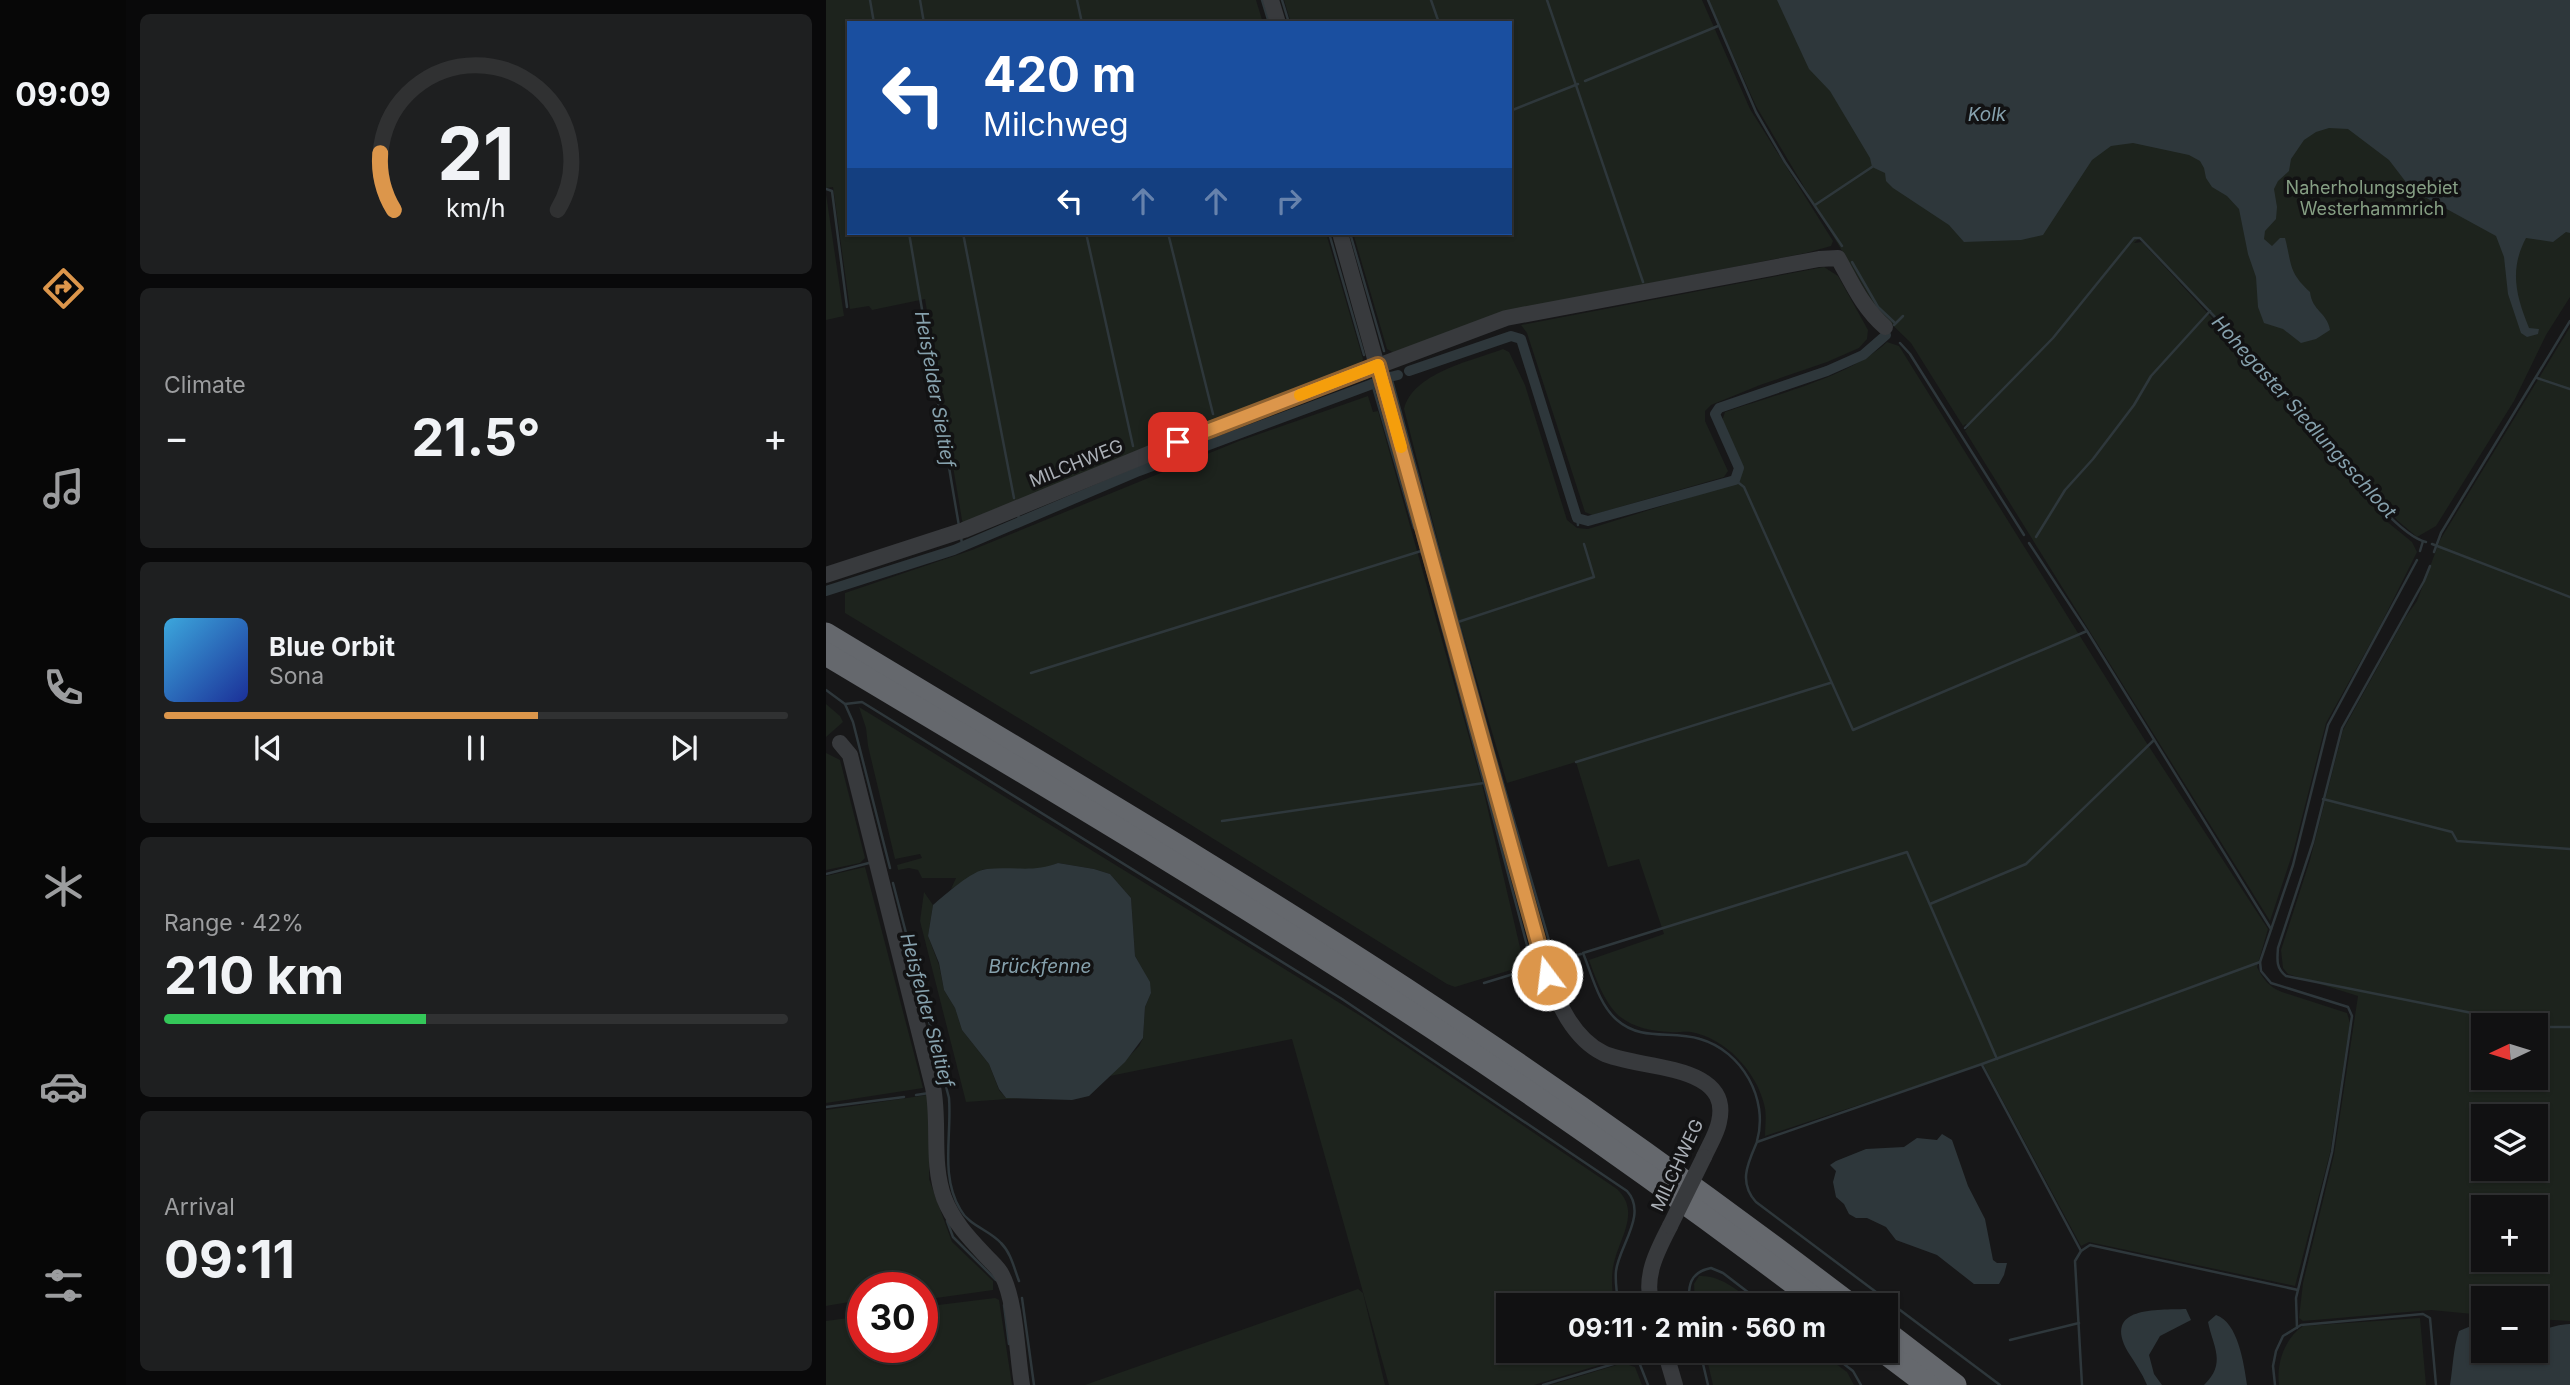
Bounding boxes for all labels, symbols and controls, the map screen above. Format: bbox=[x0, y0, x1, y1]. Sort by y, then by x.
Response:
text: 420 m bbox=[983, 45, 1136, 104]
icon: left bbox=[868, 49, 959, 140]
text: 09:09 bbox=[15, 75, 111, 114]
water label: Kolk bbox=[1968, 103, 2007, 126]
text: Milchweg bbox=[983, 105, 1129, 144]
text: 21 bbox=[437, 109, 515, 198]
park label: Naherholungsgebiet Westerhammrich bbox=[2286, 177, 2458, 219]
icon: left bbox=[1051, 182, 1089, 220]
icon: ahead bbox=[1124, 182, 1162, 220]
icon: ahead bbox=[1197, 182, 1235, 220]
icon: right bbox=[1270, 182, 1308, 220]
text: km/h bbox=[446, 193, 506, 223]
icon: directions bbox=[39, 264, 88, 313]
water label: Heisfelder Sieltief bbox=[910, 309, 960, 471]
water label: Hohegaster Siedlungsschloot bbox=[2207, 311, 2402, 524]
text: Climate bbox=[164, 371, 246, 399]
text: 21.5° bbox=[411, 406, 541, 469]
pin bbox=[1148, 412, 1208, 472]
text: − bbox=[164, 414, 189, 460]
text: + bbox=[763, 414, 788, 460]
icon: arrive bbox=[1159, 423, 1197, 461]
street label: MILCHWEG bbox=[1026, 435, 1126, 491]
icon: music bbox=[39, 464, 88, 513]
text: Blue Orbit bbox=[269, 631, 395, 662]
text: Sona bbox=[269, 662, 324, 690]
icon: phone bbox=[39, 663, 88, 712]
icon: previous bbox=[249, 729, 287, 767]
icon: pause bbox=[457, 729, 495, 767]
icon: next bbox=[665, 729, 703, 767]
icon: climate bbox=[39, 862, 88, 911]
text: Range · 42% bbox=[164, 909, 304, 937]
water label: Heisfelder Sieltief bbox=[895, 931, 959, 1091]
position arrow bbox=[1510, 938, 1584, 1012]
text: 210 km bbox=[164, 944, 344, 1007]
water label: Brückfenne bbox=[988, 955, 1092, 978]
north arrow bbox=[2471, 1013, 2548, 1090]
map controls bbox=[2471, 1013, 2548, 1363]
icon: car bbox=[39, 1062, 88, 1111]
button: layers bbox=[2471, 1104, 2548, 1181]
street label: MILCHWEG bbox=[1647, 1116, 1707, 1214]
text: Arrival bbox=[164, 1193, 235, 1221]
button: + bbox=[2471, 1195, 2548, 1272]
text: 09:11 bbox=[164, 1228, 295, 1291]
icon: filters bbox=[39, 1261, 88, 1310]
speed limit sign: 30 bbox=[847, 1272, 938, 1363]
button: − bbox=[2471, 1286, 2548, 1363]
text: 09:11 · 2 min · 560 m bbox=[1568, 1312, 1826, 1343]

